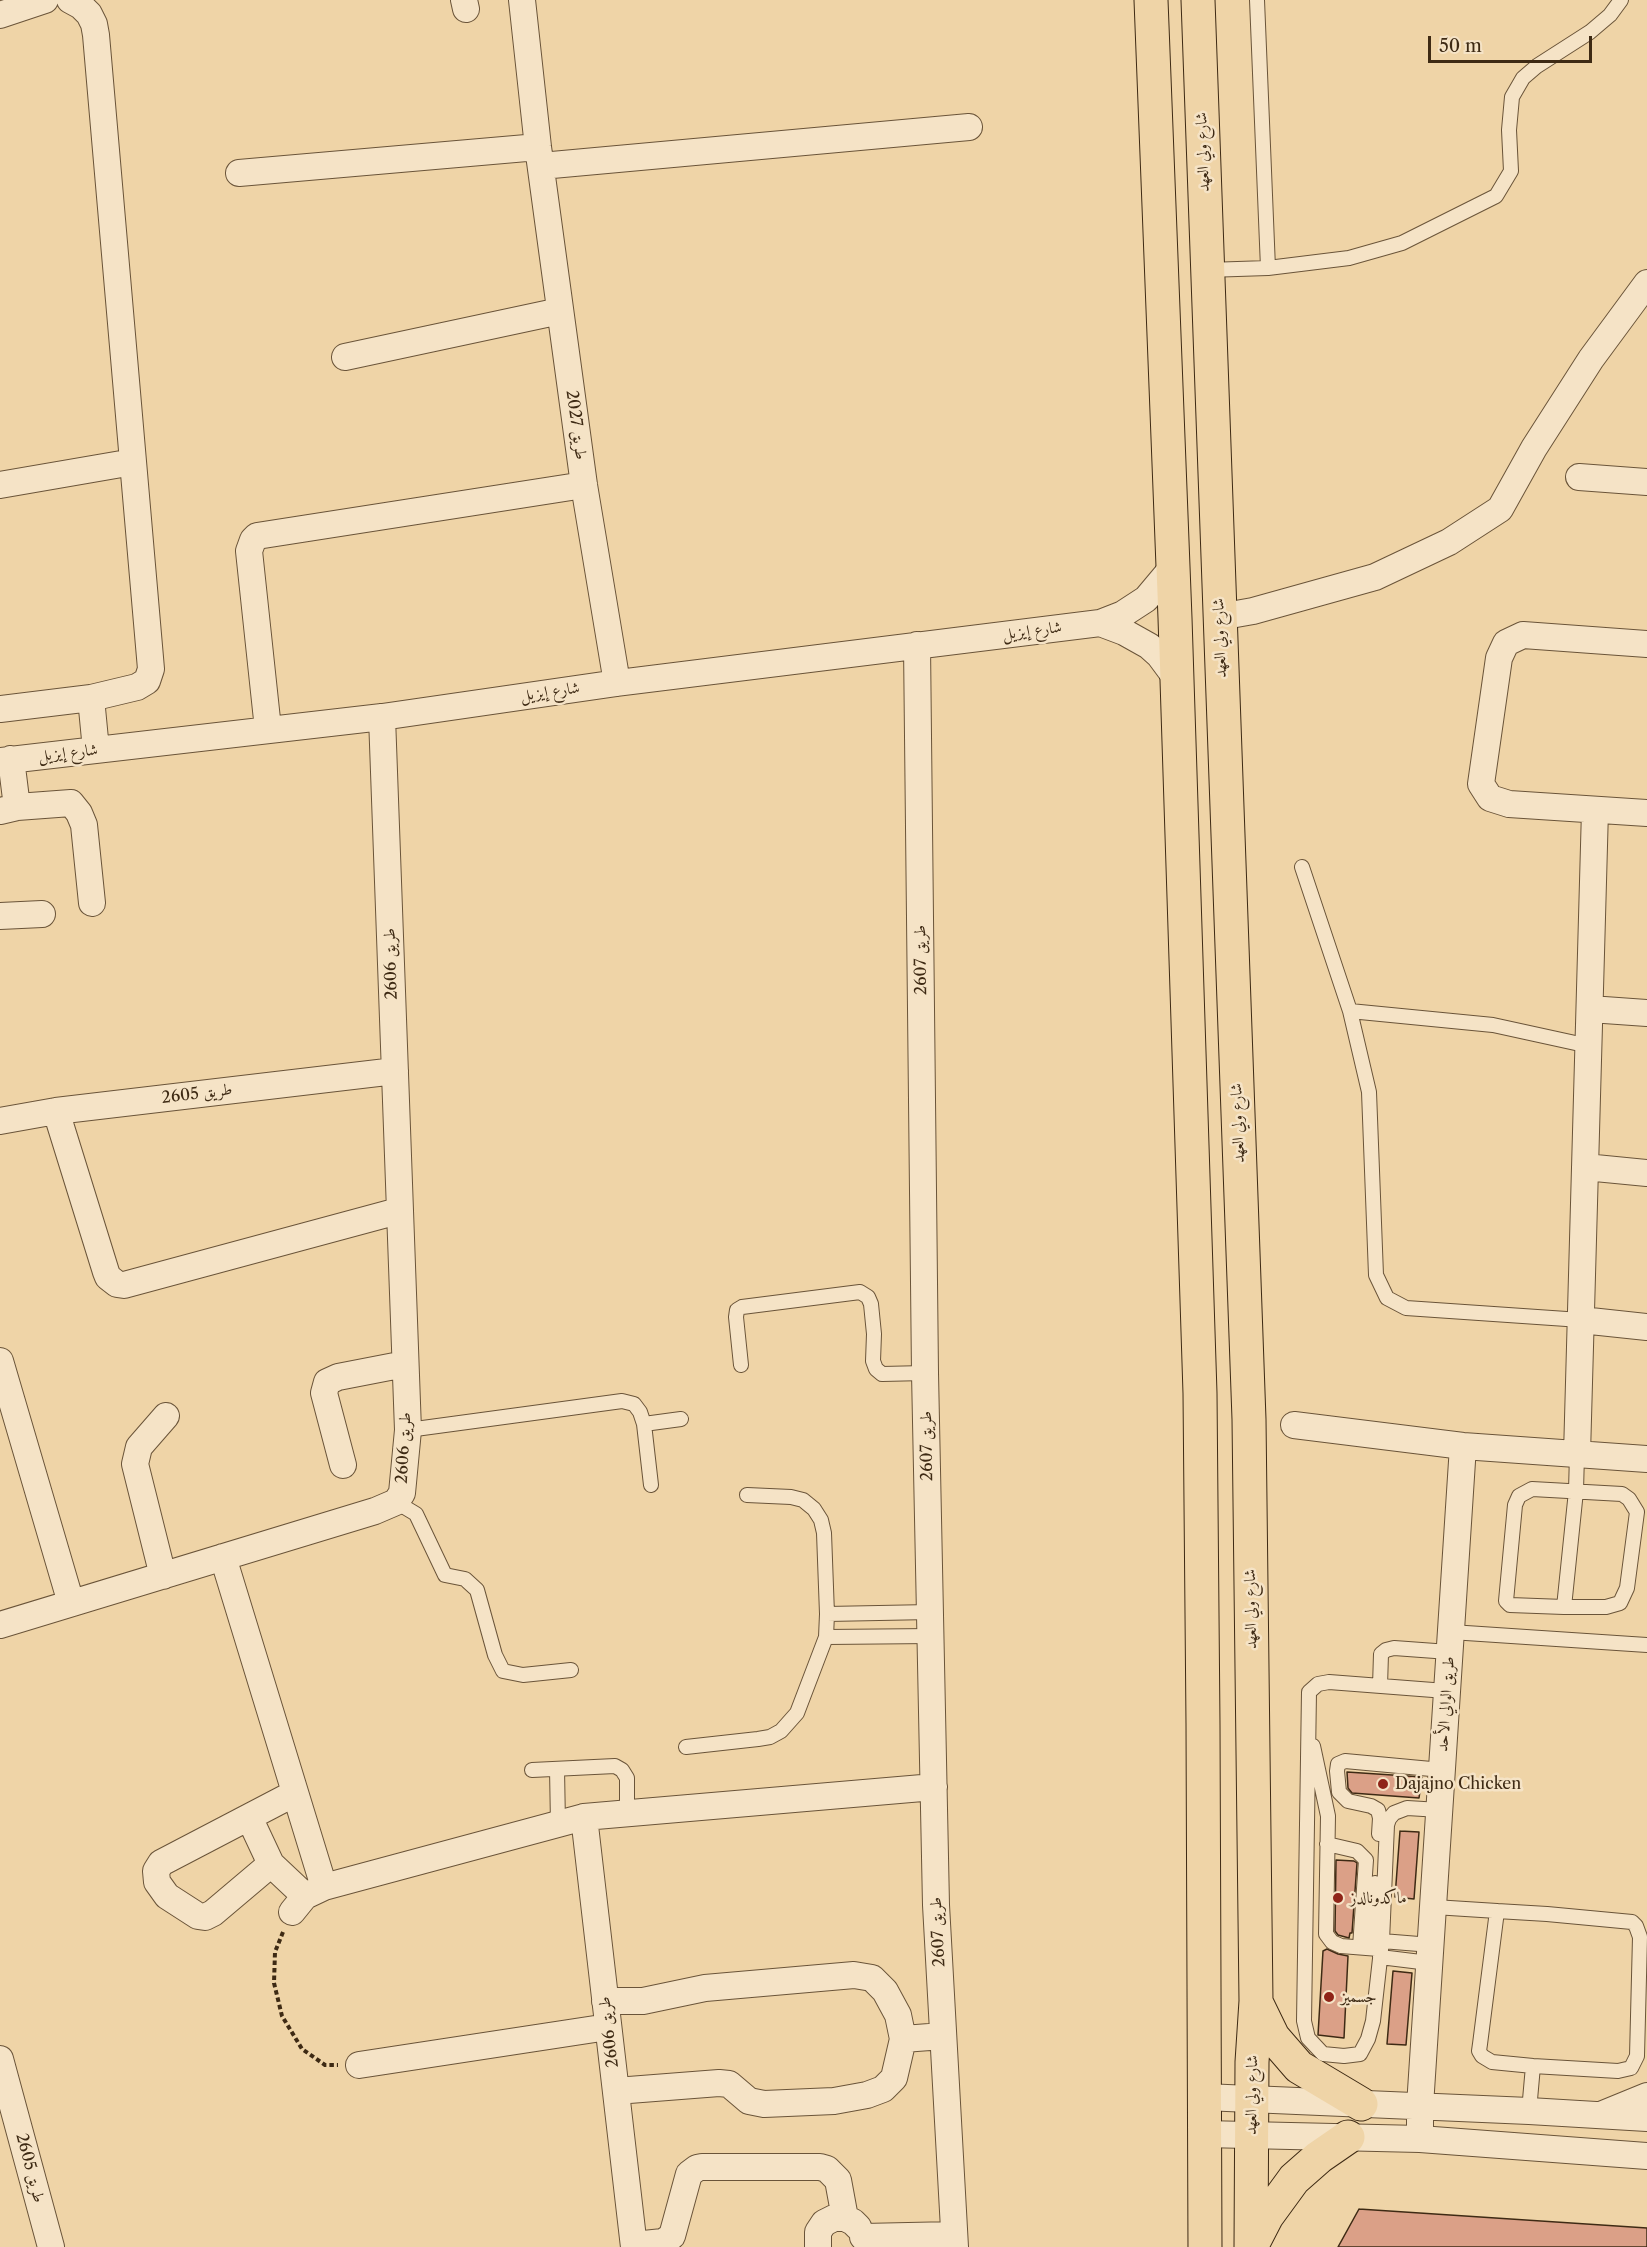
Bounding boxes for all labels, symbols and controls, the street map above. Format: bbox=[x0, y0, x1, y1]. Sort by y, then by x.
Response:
scale bar bbox=[1431, 24, 1594, 62]
text: 50 m bbox=[1439, 35, 1482, 57]
street label: شارع ولي العهد bbox=[1192, 112, 1214, 192]
street label: طريق 2027 bbox=[562, 389, 590, 461]
street label: شارع ولي العهد bbox=[1209, 598, 1231, 678]
street label: شارع إيزيل bbox=[1001, 618, 1063, 644]
street label: شارع إيزيل bbox=[519, 678, 581, 706]
street label: شارع إيزيل bbox=[37, 740, 99, 766]
street label: طريق 2607 bbox=[911, 925, 931, 995]
street label: طريق 2606 bbox=[380, 928, 402, 1000]
street label: طريق 2605 bbox=[161, 1080, 233, 1108]
street label: شارع ولي العهد bbox=[1227, 1083, 1249, 1163]
street label: طريق 2607 bbox=[917, 1411, 937, 1481]
street label: طريق 2606 bbox=[393, 1412, 415, 1484]
street label: شارع ولي العهد bbox=[1241, 1569, 1261, 1649]
street label: طريق الوالي الأحد bbox=[1433, 1656, 1459, 1752]
place label: Dajajno Chicken bbox=[1395, 1774, 1521, 1794]
marker: Dajajno Chicken bbox=[1376, 1777, 1390, 1791]
place label: ماكدونالدز bbox=[1350, 1888, 1407, 1908]
marker: ماكدونالدز bbox=[1331, 1891, 1345, 1905]
street label: طريق 2607 bbox=[927, 1896, 949, 1968]
place label: جسميز bbox=[1341, 1987, 1377, 2007]
marker: جسميز bbox=[1322, 1990, 1336, 2004]
street label: طريق 2606 bbox=[595, 1995, 623, 2069]
street label: شارع ولي العهد bbox=[1242, 2055, 1262, 2135]
street label: طريق 2605 bbox=[12, 2131, 48, 2205]

